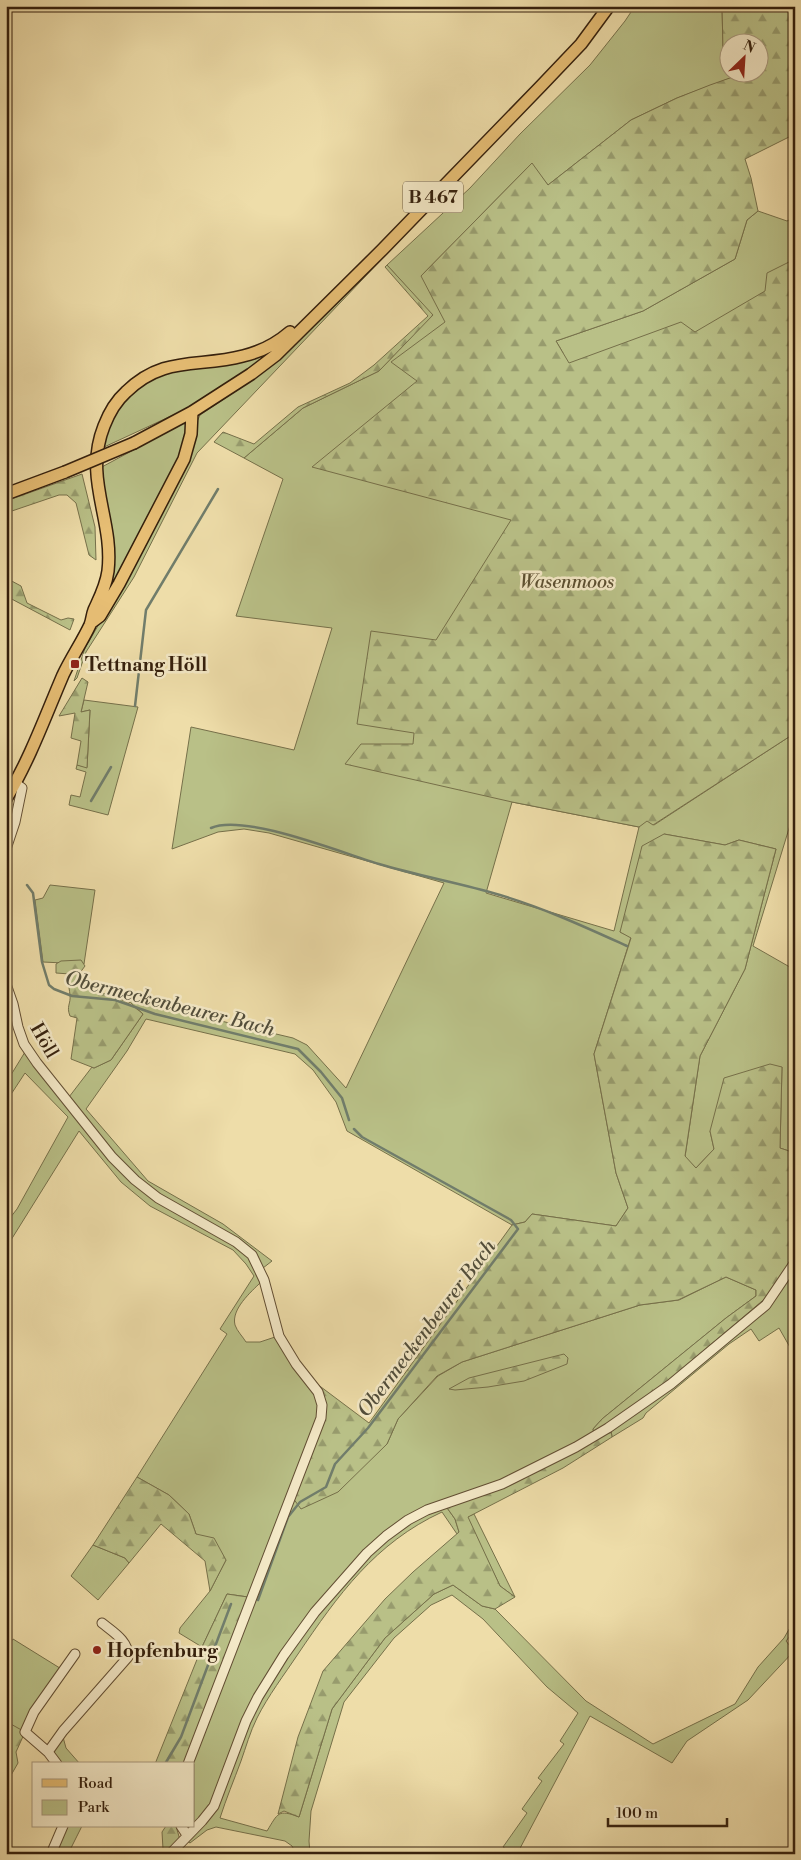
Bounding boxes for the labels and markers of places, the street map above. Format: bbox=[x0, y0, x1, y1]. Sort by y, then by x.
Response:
place label: Tettnang Höll bbox=[85, 653, 207, 677]
marker: Tettnang Höll bbox=[69, 658, 81, 670]
place label: Hopfenburg bbox=[107, 1639, 219, 1663]
marker: Hopfenburg bbox=[91, 1644, 103, 1656]

